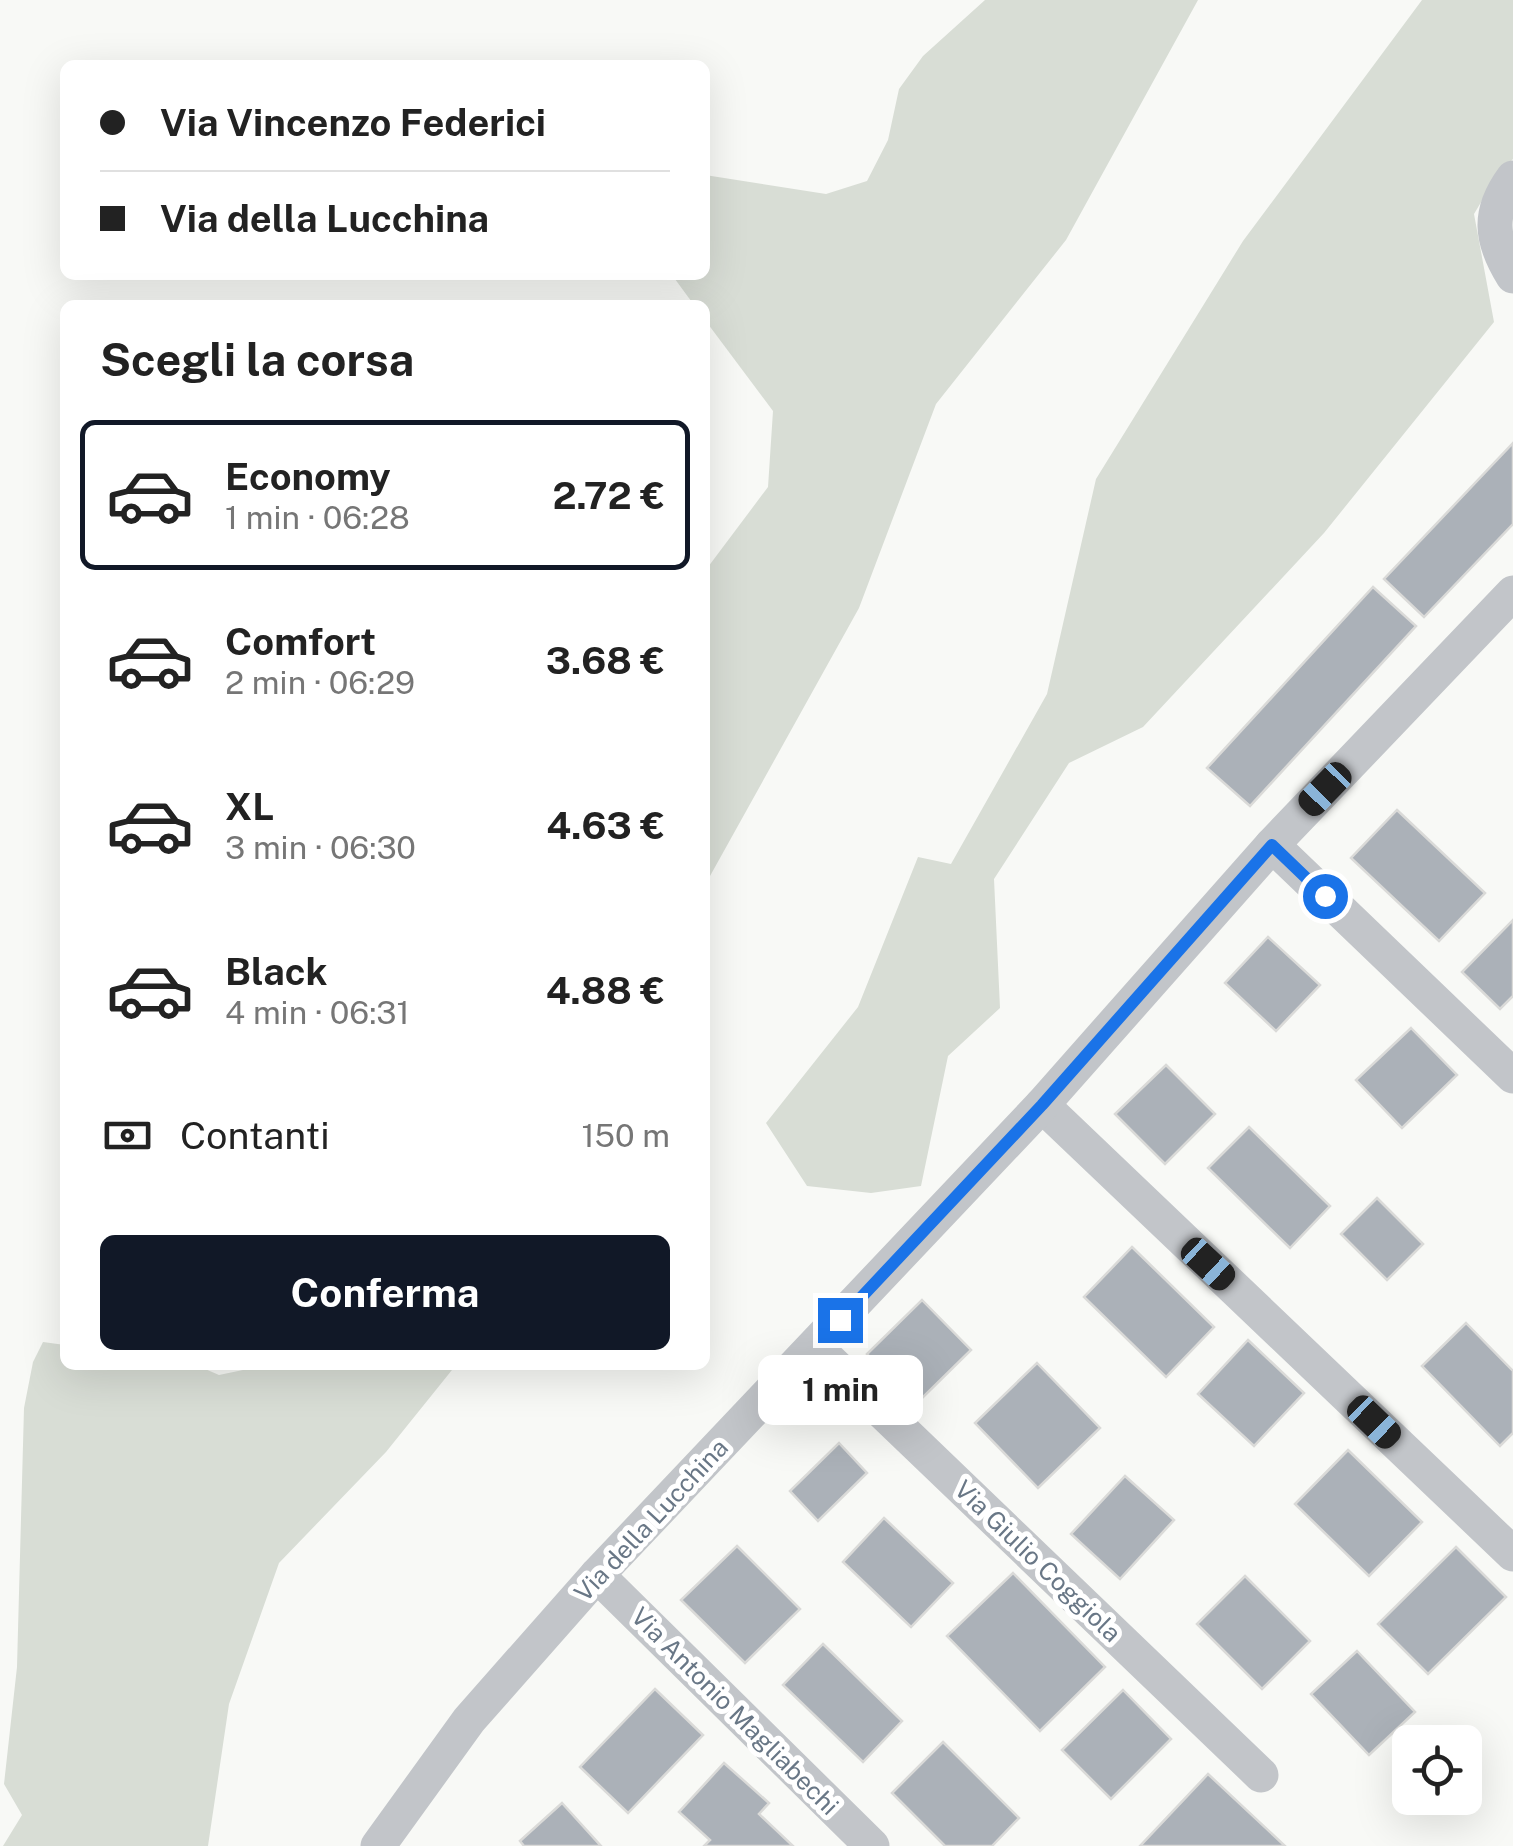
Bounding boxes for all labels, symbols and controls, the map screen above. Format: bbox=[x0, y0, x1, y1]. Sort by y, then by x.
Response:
text: Via Vincenzo Federici bbox=[160, 100, 546, 145]
text: Via della Lucchina bbox=[160, 196, 489, 241]
text: Scegli la corsa bbox=[100, 333, 414, 386]
icon: car bbox=[105, 450, 195, 540]
text: Economy bbox=[225, 454, 391, 499]
text: 2.72 € bbox=[552, 473, 665, 518]
text: 1 min · 06:28 bbox=[225, 499, 410, 536]
icon: car bbox=[105, 615, 195, 705]
text: Comfort bbox=[225, 619, 376, 664]
text: 3.68 € bbox=[546, 638, 665, 683]
text: 2 min · 06:29 bbox=[225, 664, 415, 701]
car bbox=[1293, 757, 1357, 821]
icon: car bbox=[105, 780, 195, 870]
text: XL bbox=[225, 784, 274, 829]
text: 4.63 € bbox=[546, 803, 665, 848]
text: 3 min · 06:30 bbox=[225, 829, 416, 866]
route start bbox=[1303, 874, 1348, 919]
icon: car bbox=[105, 945, 195, 1035]
text: Black bbox=[225, 949, 328, 994]
text: 4.88 € bbox=[546, 968, 665, 1013]
text: 4 min · 06:31 bbox=[225, 994, 410, 1031]
icon: cash bbox=[100, 1108, 155, 1163]
text: Contanti bbox=[180, 1113, 330, 1158]
text: 150 m bbox=[581, 1117, 670, 1154]
car bbox=[1176, 1233, 1240, 1295]
button: Conferma bbox=[100, 1235, 670, 1350]
route end bbox=[818, 1298, 863, 1343]
callout: 1 min bbox=[758, 1355, 922, 1425]
text: 1 min bbox=[802, 1371, 879, 1408]
car bbox=[1342, 1390, 1406, 1454]
street label: Via della Lucchina bbox=[568, 1433, 734, 1607]
street label: Via Giulio Coggiola bbox=[949, 1474, 1127, 1648]
street label: Via Antonio Magliabechi bbox=[625, 1601, 845, 1821]
map controls bbox=[1392, 1725, 1482, 1815]
button: locate bbox=[1392, 1725, 1482, 1815]

